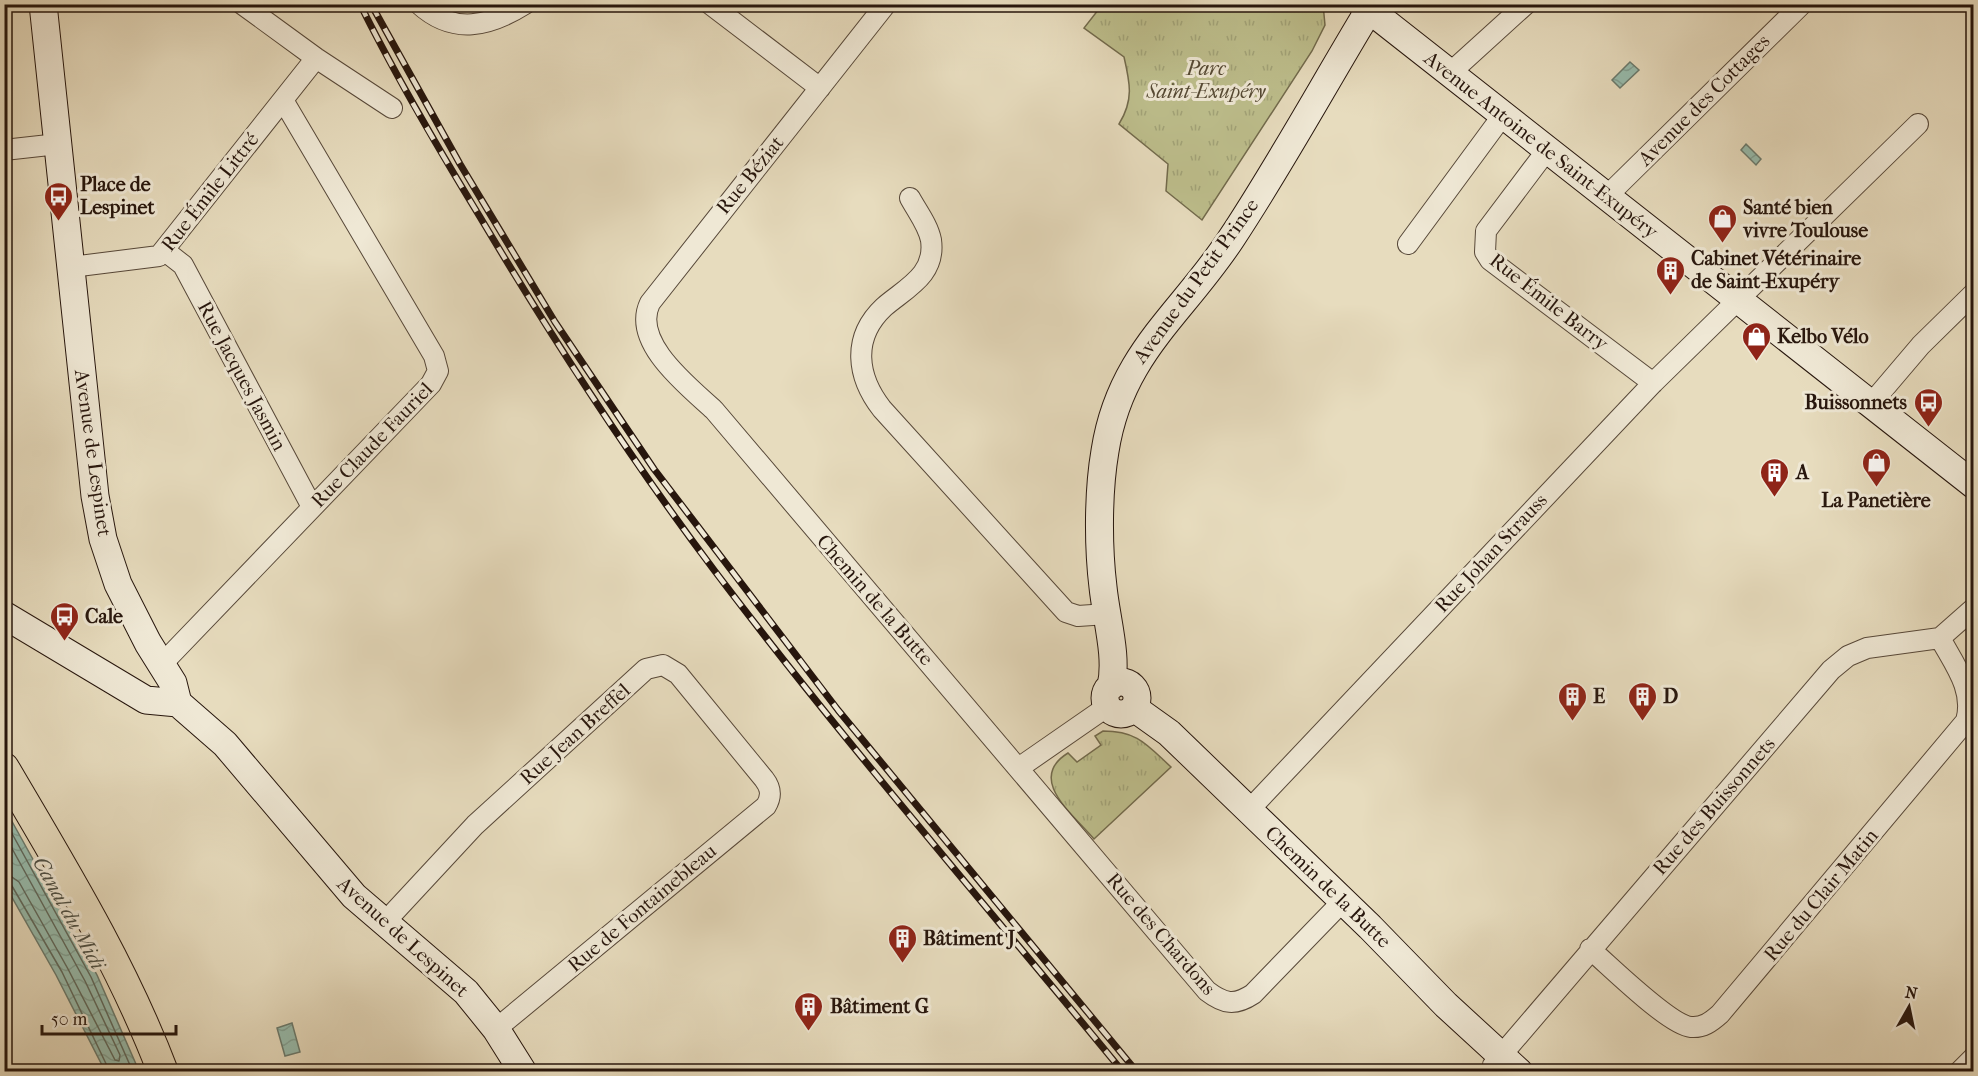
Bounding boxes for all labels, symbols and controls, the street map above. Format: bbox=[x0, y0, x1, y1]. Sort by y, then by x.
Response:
street label: Avenue des Cottages bbox=[1633, 30, 1774, 171]
street label: Avenue Antoine de Saint-Exupéry bbox=[1419, 46, 1663, 244]
park label: Parc Saint-Exupéry bbox=[1145, 57, 1266, 103]
street label: Rue Émile Littré bbox=[156, 127, 264, 256]
street label: Rue Béziat bbox=[712, 131, 788, 219]
place label: Place de Lespinet bbox=[80, 173, 156, 219]
bus stop icon: Place de Lespinet bbox=[43, 180, 75, 222]
street label: Avenue du Petit Prince bbox=[1128, 194, 1264, 369]
place label: Santé bien vivre Toulouse bbox=[1742, 196, 1868, 242]
shop icon: Santé bien vivre Toulouse bbox=[1706, 202, 1738, 244]
place label: Cabinet Vétérinaire de Saint-Exupéry bbox=[1691, 247, 1861, 293]
street label: Rue Émile Barry bbox=[1485, 248, 1614, 356]
building icon: Cabinet Vétérinaire de Saint-Exupéry bbox=[1654, 254, 1686, 296]
street label: Rue Jacques Jasmin bbox=[193, 297, 291, 455]
shop icon: Kelbo Vélo bbox=[1740, 320, 1772, 362]
place label: Kelbo Vélo bbox=[1777, 325, 1869, 348]
street label: Avenue de Lespinet bbox=[70, 367, 116, 538]
street label: Rue Claude Fauriel bbox=[306, 377, 438, 512]
bus stop icon: Buissonnets bbox=[1912, 386, 1944, 428]
place label: Buissonnets bbox=[1804, 391, 1908, 414]
shop icon: La Panetière bbox=[1860, 446, 1892, 488]
building icon: A bbox=[1759, 456, 1791, 498]
place label: A bbox=[1794, 461, 1810, 484]
street label: Rue Johan Strauss bbox=[1430, 489, 1552, 617]
place label: La Panetière bbox=[1821, 489, 1931, 512]
street label: Chemin de la Butte bbox=[812, 530, 938, 670]
bus stop icon: Cale bbox=[48, 600, 80, 642]
place label: Cale bbox=[85, 605, 123, 628]
street label: Rue Jean Breffel bbox=[515, 678, 635, 789]
building icon: E bbox=[1556, 680, 1588, 722]
building icon: D bbox=[1626, 680, 1658, 722]
place label: E bbox=[1593, 685, 1605, 708]
place label: D bbox=[1663, 685, 1678, 708]
street label: Rue des Buissonnets bbox=[1648, 733, 1780, 879]
street label: Chemin de la Butte bbox=[1260, 821, 1396, 953]
street label: Rue du Clair Matin bbox=[1759, 824, 1883, 966]
street label: Rue de Fontainebleau bbox=[563, 839, 721, 977]
water label: Canal du Midi bbox=[28, 852, 111, 975]
street label: Rue des Chardons bbox=[1102, 868, 1220, 1000]
street label: Avenue de Lespinet bbox=[332, 871, 473, 1002]
building icon: Bâtiment J bbox=[886, 922, 918, 964]
place label: Bâtiment J bbox=[923, 927, 1016, 950]
north arrow bbox=[1879, 977, 1939, 1037]
text: N bbox=[1904, 982, 1920, 1003]
building icon: Bâtiment G bbox=[793, 990, 825, 1032]
place label: Bâtiment G bbox=[830, 995, 929, 1018]
scale bar bbox=[42, 998, 176, 1036]
text: 50 m bbox=[51, 1009, 88, 1030]

